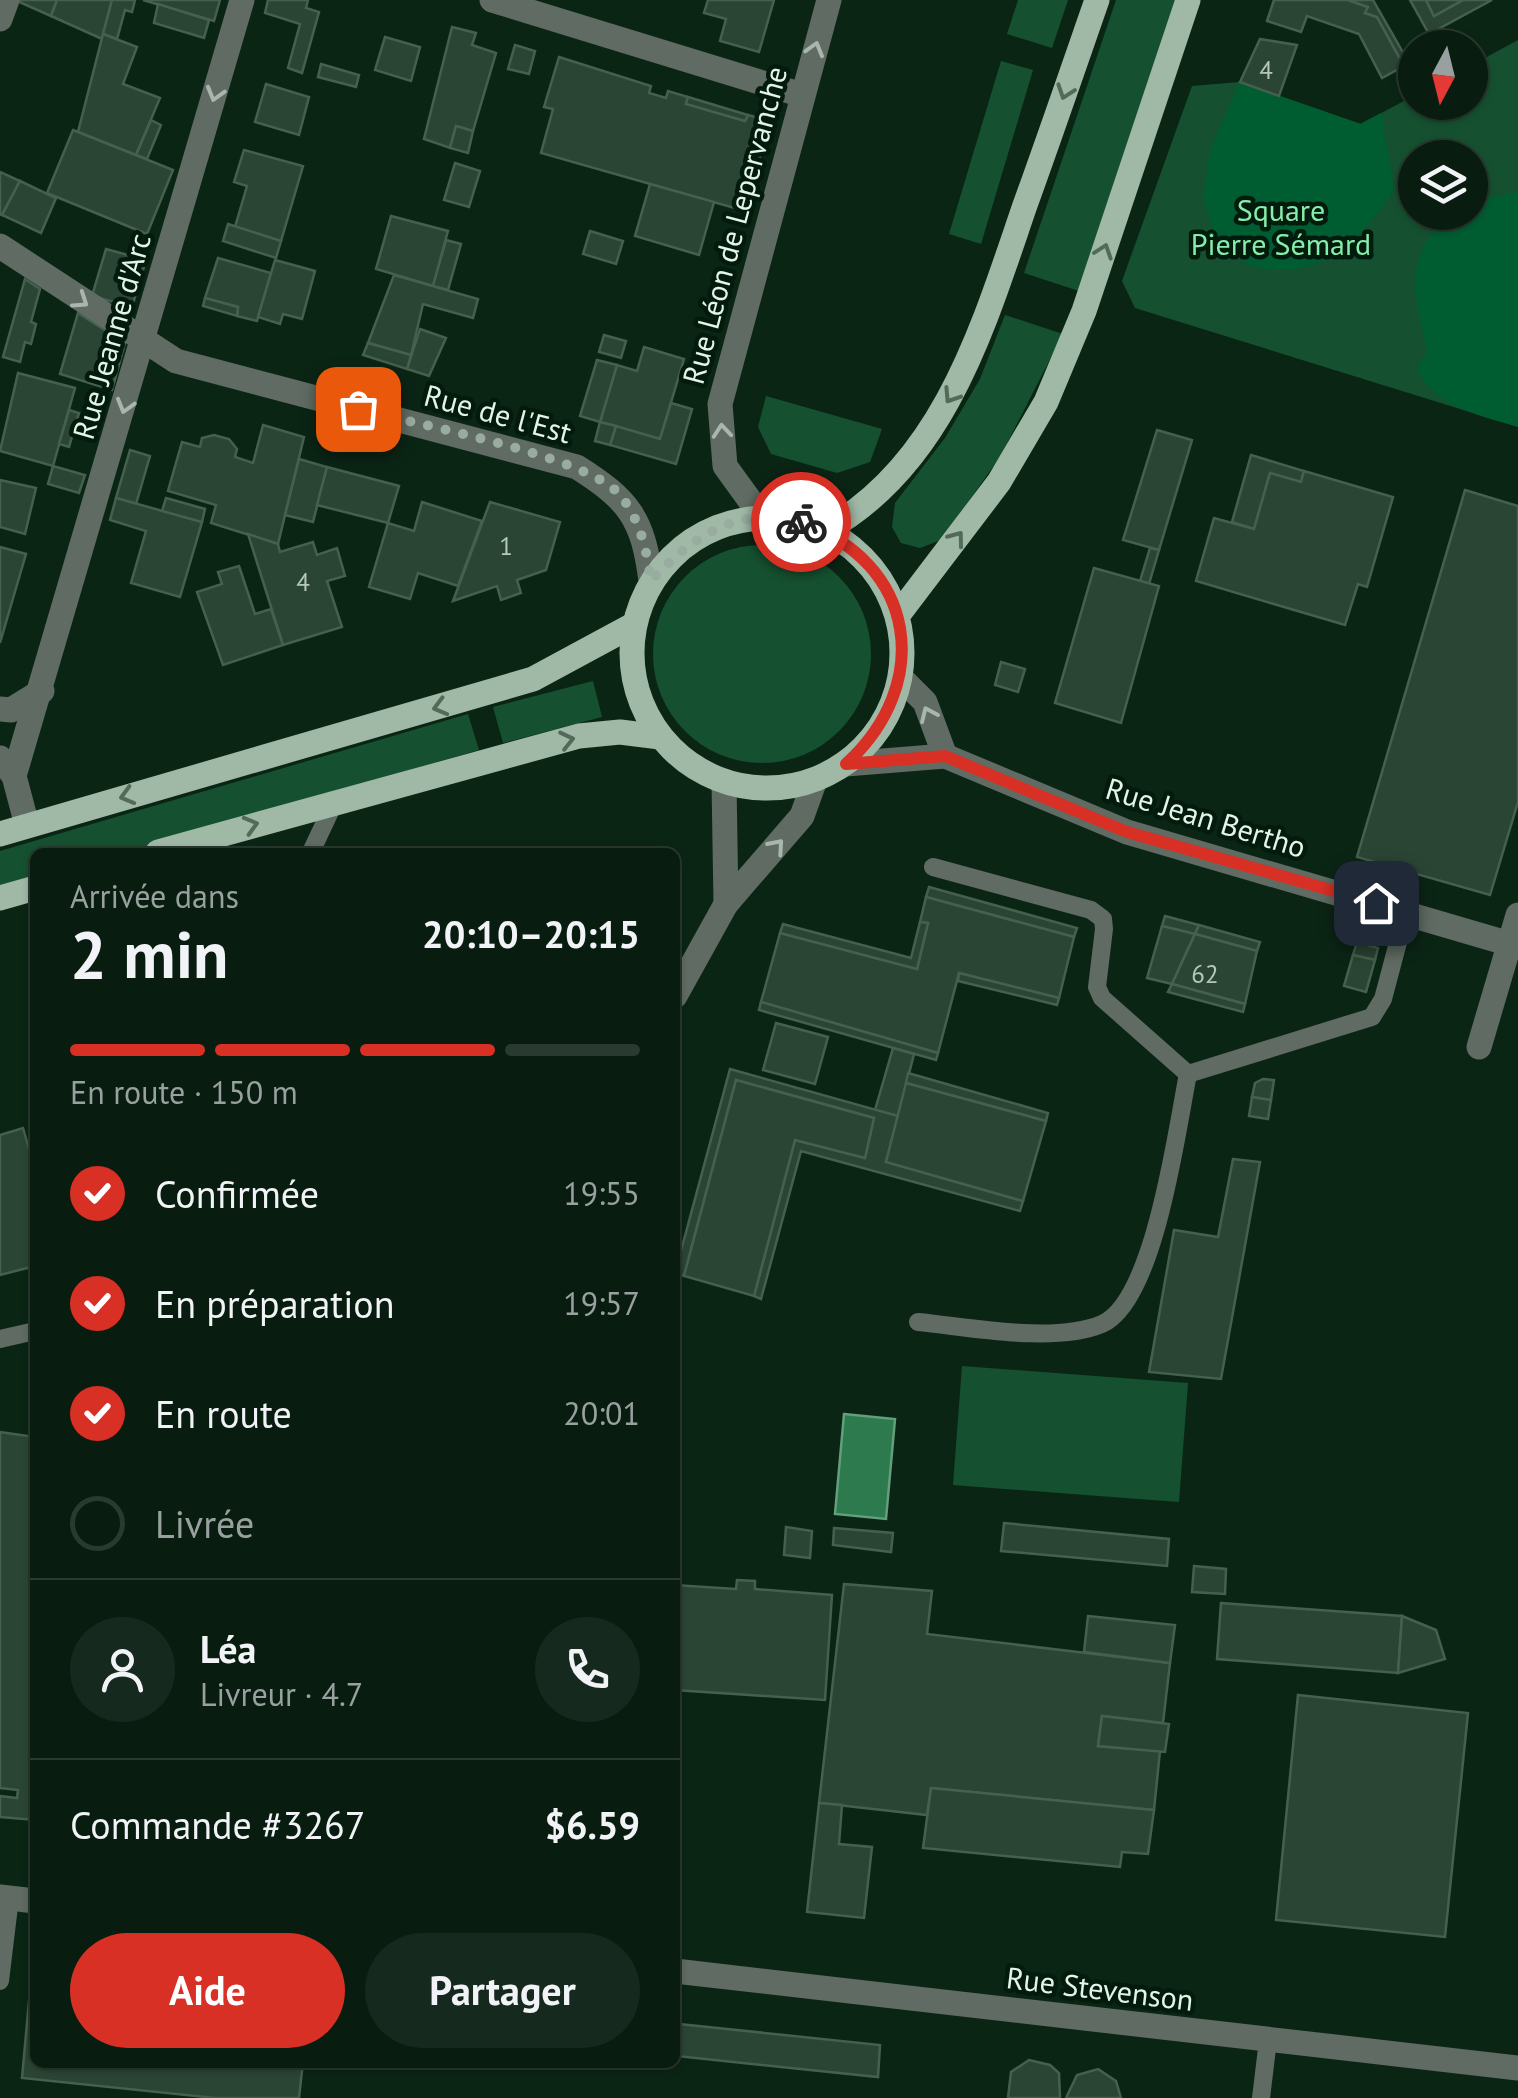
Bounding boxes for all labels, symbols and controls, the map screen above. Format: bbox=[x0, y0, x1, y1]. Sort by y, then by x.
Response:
north arrow bbox=[1398, 30, 1488, 120]
map controls bbox=[1398, 30, 1488, 230]
one-way arrow bbox=[803, 41, 824, 58]
house number: 4 bbox=[1259, 54, 1273, 86]
street label: Rue Léon de Lepervanche bbox=[673, 62, 795, 388]
one-way arrow bbox=[1056, 82, 1077, 100]
one-way arrow bbox=[206, 85, 227, 102]
button: layers bbox=[1398, 140, 1488, 230]
park label: Square Pierre Sémard bbox=[1191, 190, 1371, 263]
street label: Rue Jeanne d'Arc bbox=[63, 229, 159, 443]
one-way arrow bbox=[1093, 243, 1113, 260]
one-way arrow bbox=[69, 289, 88, 307]
pin bbox=[316, 367, 401, 452]
street label: Rue de l'Est bbox=[420, 375, 576, 451]
icon: bag bbox=[331, 382, 386, 437]
one-way arrow bbox=[944, 385, 963, 403]
one-way arrow bbox=[116, 397, 137, 414]
one-way arrow bbox=[712, 423, 734, 439]
courier bbox=[751, 472, 851, 572]
icon: bike bbox=[774, 495, 829, 550]
house number: 1 bbox=[499, 530, 513, 562]
one-way arrow bbox=[945, 531, 963, 549]
house number: 4 bbox=[296, 566, 310, 598]
one-way arrow bbox=[432, 696, 449, 717]
one-way arrow bbox=[920, 706, 940, 724]
one-way arrow bbox=[558, 731, 575, 752]
street label: Rue Jean Bertho bbox=[1101, 768, 1311, 866]
one-way arrow bbox=[119, 784, 136, 805]
one-way arrow bbox=[242, 816, 259, 837]
one-way arrow bbox=[765, 839, 783, 857]
pin bbox=[1334, 861, 1419, 946]
text: Arrivée dans bbox=[70, 875, 239, 917]
icon: home bbox=[1349, 876, 1404, 931]
text: 20:10–20:15 bbox=[422, 909, 640, 958]
text: 2 min bbox=[70, 912, 229, 996]
house number: 62 bbox=[1191, 958, 1219, 990]
text: En route · 150 m bbox=[70, 1071, 298, 1113]
icon: check bbox=[70, 1166, 125, 1221]
text: Confirmée bbox=[155, 1169, 319, 1218]
text: 19:55 bbox=[563, 1172, 640, 1214]
icon: check bbox=[70, 1276, 125, 1331]
text: En préparation bbox=[155, 1279, 394, 1328]
text: 19:57 bbox=[563, 1282, 640, 1324]
icon: check bbox=[70, 1386, 125, 1441]
text: En route bbox=[155, 1389, 292, 1438]
text: 20:01 bbox=[563, 1392, 640, 1434]
text: Livrée bbox=[155, 1499, 254, 1548]
button: person bbox=[70, 1617, 175, 1722]
button: phone bbox=[535, 1617, 640, 1722]
text: Léa bbox=[200, 1624, 256, 1673]
text: Livreur · 4.7 bbox=[200, 1673, 363, 1715]
text: Commande #3267 bbox=[70, 1800, 366, 1849]
text: $6.59 bbox=[544, 1800, 640, 1849]
button: Aide bbox=[70, 1933, 345, 2048]
button: Partager bbox=[365, 1933, 640, 2048]
street label: Rue Stevenson bbox=[1004, 1957, 1196, 2019]

